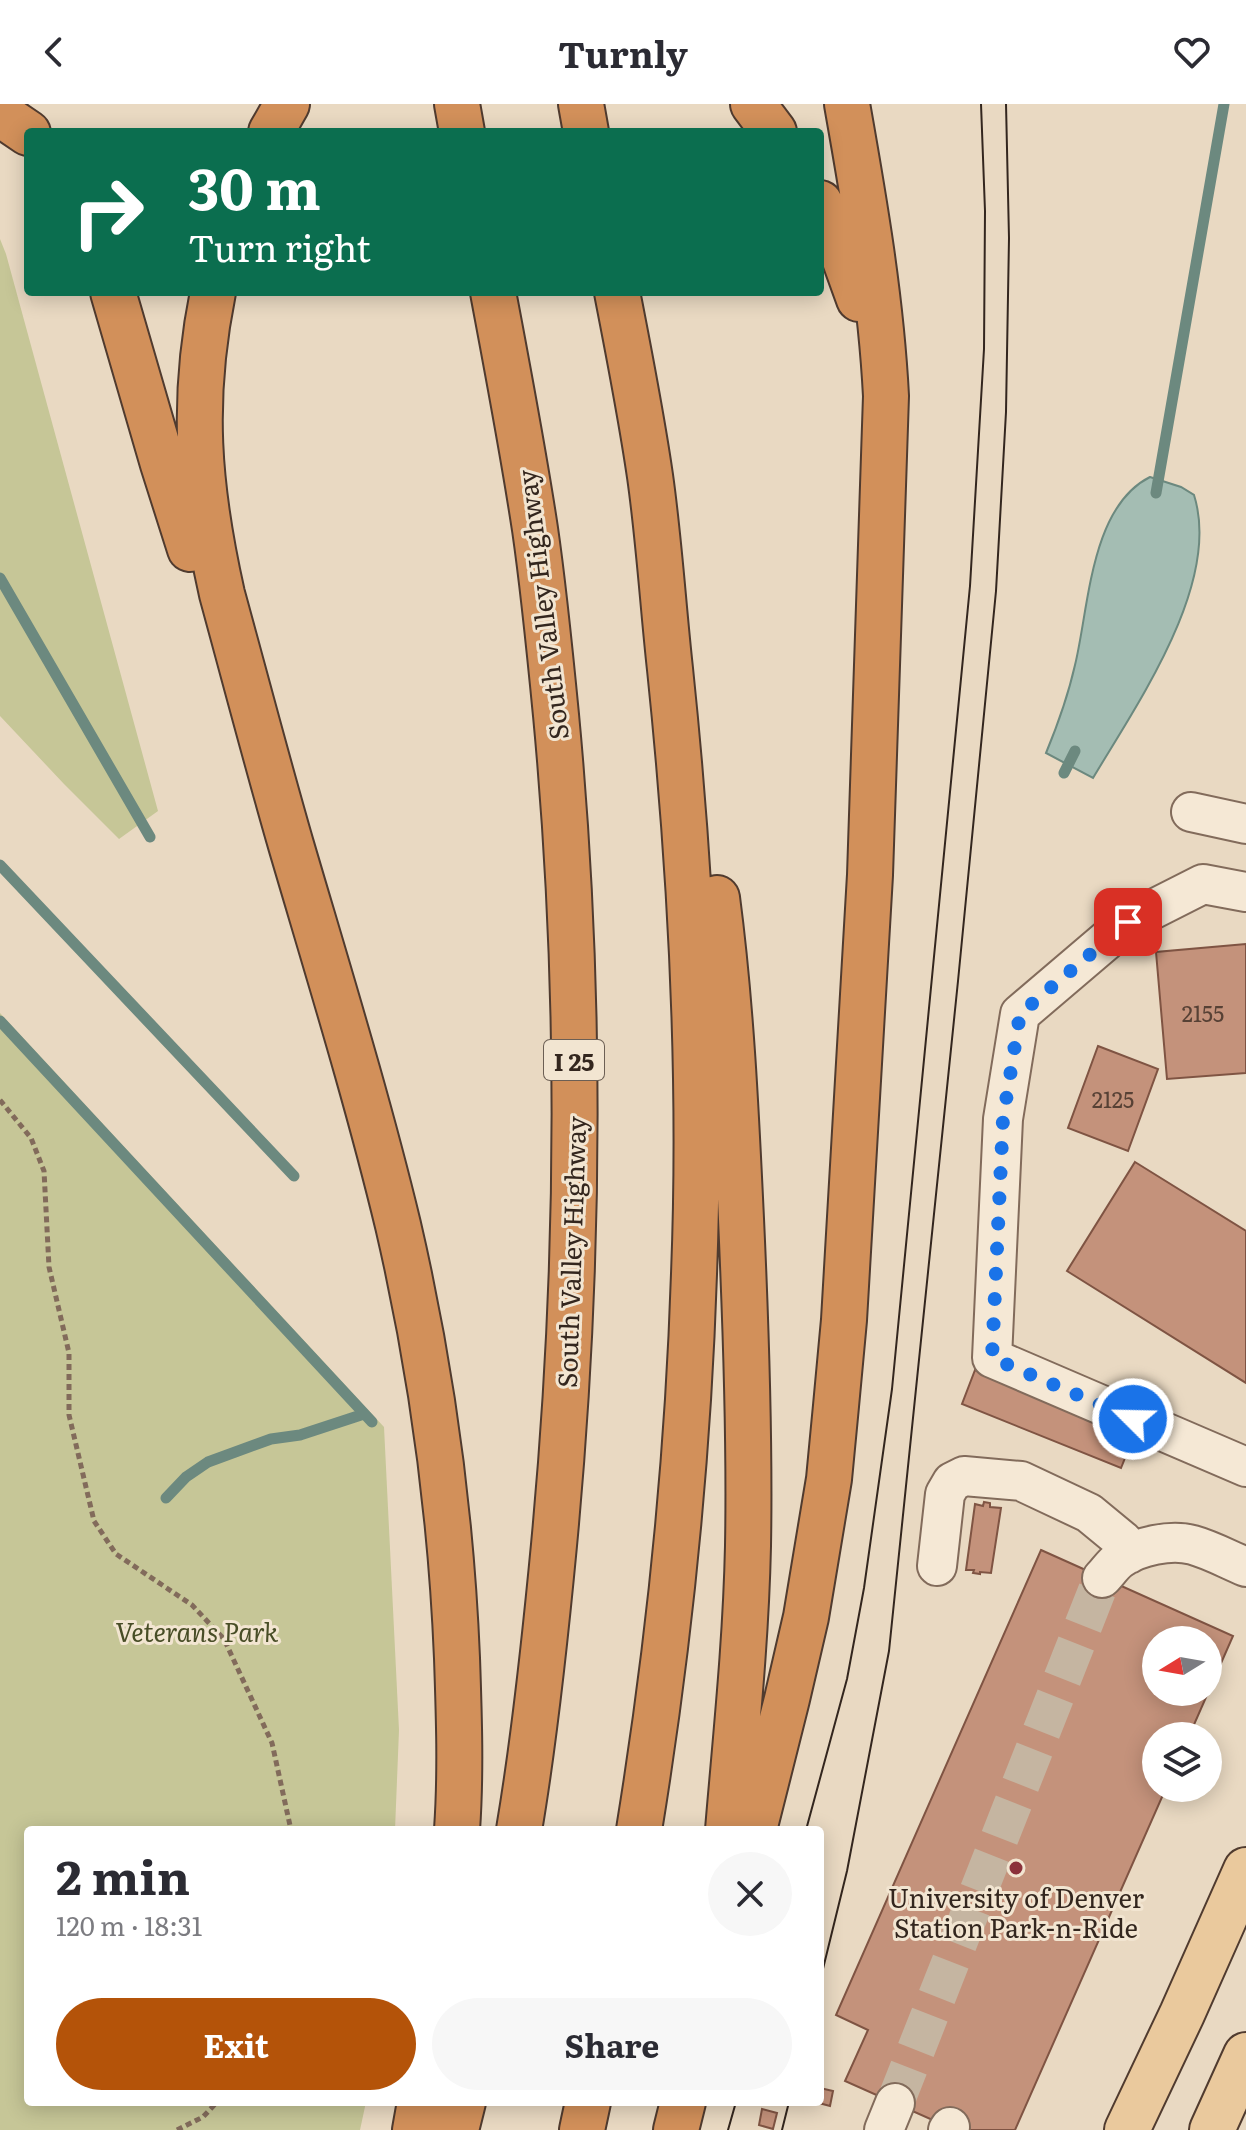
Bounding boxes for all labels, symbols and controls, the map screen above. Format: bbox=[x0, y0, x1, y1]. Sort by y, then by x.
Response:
text: Turnly bbox=[558, 26, 688, 79]
icon: back bbox=[32, 30, 76, 74]
icon: heart bbox=[1170, 30, 1214, 74]
text: 30 m bbox=[188, 144, 321, 227]
icon: right bbox=[56, 160, 160, 264]
text: Turn right bbox=[188, 220, 371, 273]
street label: South Valley Highway bbox=[505, 468, 577, 742]
pin bbox=[1094, 888, 1162, 956]
icon: arrive bbox=[1106, 900, 1150, 944]
house number: 2155 bbox=[1182, 996, 1224, 1029]
road number: I 25 bbox=[544, 1040, 604, 1080]
house number: 2125 bbox=[1092, 1082, 1134, 1115]
street label: South Valley Highway bbox=[546, 1115, 594, 1388]
position arrow bbox=[1091, 1377, 1175, 1461]
park label: Veterans Park bbox=[116, 1611, 279, 1650]
north arrow bbox=[1142, 1626, 1222, 1706]
map controls bbox=[1142, 1626, 1222, 1802]
button: layers bbox=[1142, 1722, 1222, 1802]
text: 2 min bbox=[56, 1839, 190, 1910]
button: close bbox=[708, 1852, 792, 1936]
marker: University of Denver Station Park-n-Ride bbox=[1007, 1859, 1025, 1877]
place label: University of Denver Station Park-n-Ride bbox=[888, 1877, 1145, 1946]
text: 120 m · 18:31 bbox=[56, 1905, 202, 1944]
button: Exit bbox=[56, 1998, 416, 2090]
button: Share bbox=[432, 1998, 792, 2090]

